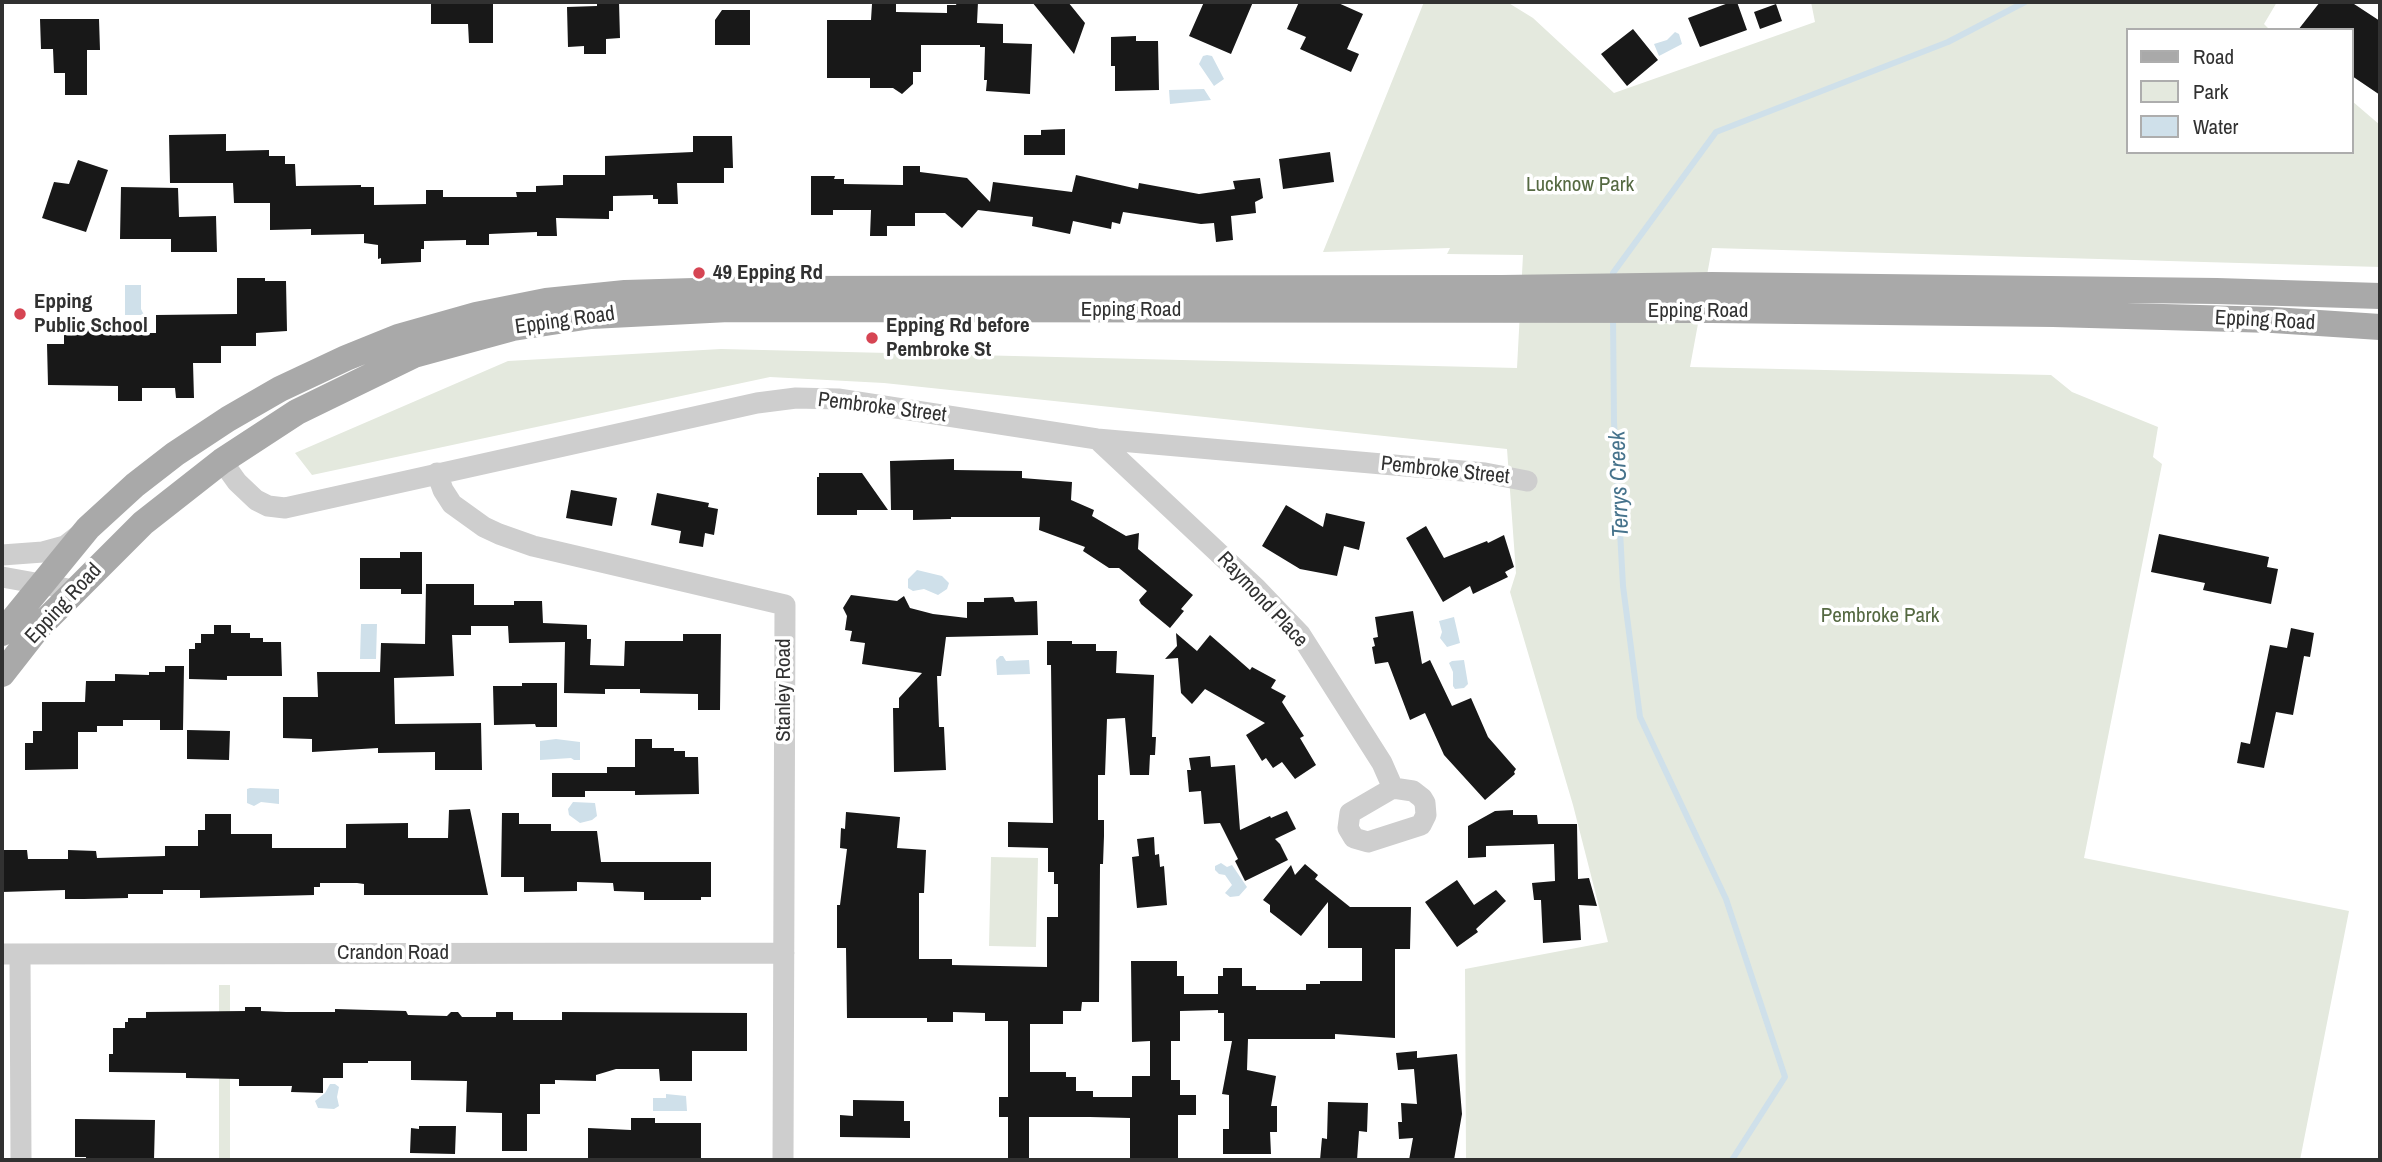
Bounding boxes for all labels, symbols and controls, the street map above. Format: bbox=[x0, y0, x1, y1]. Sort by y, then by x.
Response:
legend bbox=[2126, 28, 2354, 154]
text: Road bbox=[2193, 42, 2234, 71]
text: Park bbox=[2193, 77, 2228, 106]
text: Water bbox=[2193, 112, 2238, 141]
park label: Lucknow Park bbox=[1526, 172, 1634, 198]
place label: 49 Epping Rd bbox=[713, 260, 823, 286]
marker: 49 Epping Rd bbox=[691, 265, 707, 281]
place label: Epping Public School bbox=[34, 289, 148, 339]
street label: Epping Road bbox=[1081, 297, 1181, 323]
street label: Epping Road bbox=[1648, 298, 1748, 324]
street label: Epping Road bbox=[513, 302, 617, 340]
marker: Epping Public School bbox=[12, 306, 28, 322]
street label: Epping Road bbox=[2214, 306, 2316, 336]
place label: Epping Rd before Pembroke St bbox=[886, 313, 1030, 363]
marker: Epping Rd before Pembroke St bbox=[864, 330, 880, 346]
street label: Pembroke Street bbox=[816, 388, 948, 428]
water label: Terrys Creek bbox=[1604, 430, 1636, 538]
street label: Pembroke Street bbox=[1379, 452, 1511, 490]
street label: Raymond Place bbox=[1211, 547, 1313, 653]
street label: Epping Road bbox=[21, 559, 107, 649]
park label: Pembroke Park bbox=[1821, 603, 1939, 629]
street label: Stanley Road bbox=[771, 638, 797, 742]
street label: Crandon Road bbox=[337, 940, 449, 966]

